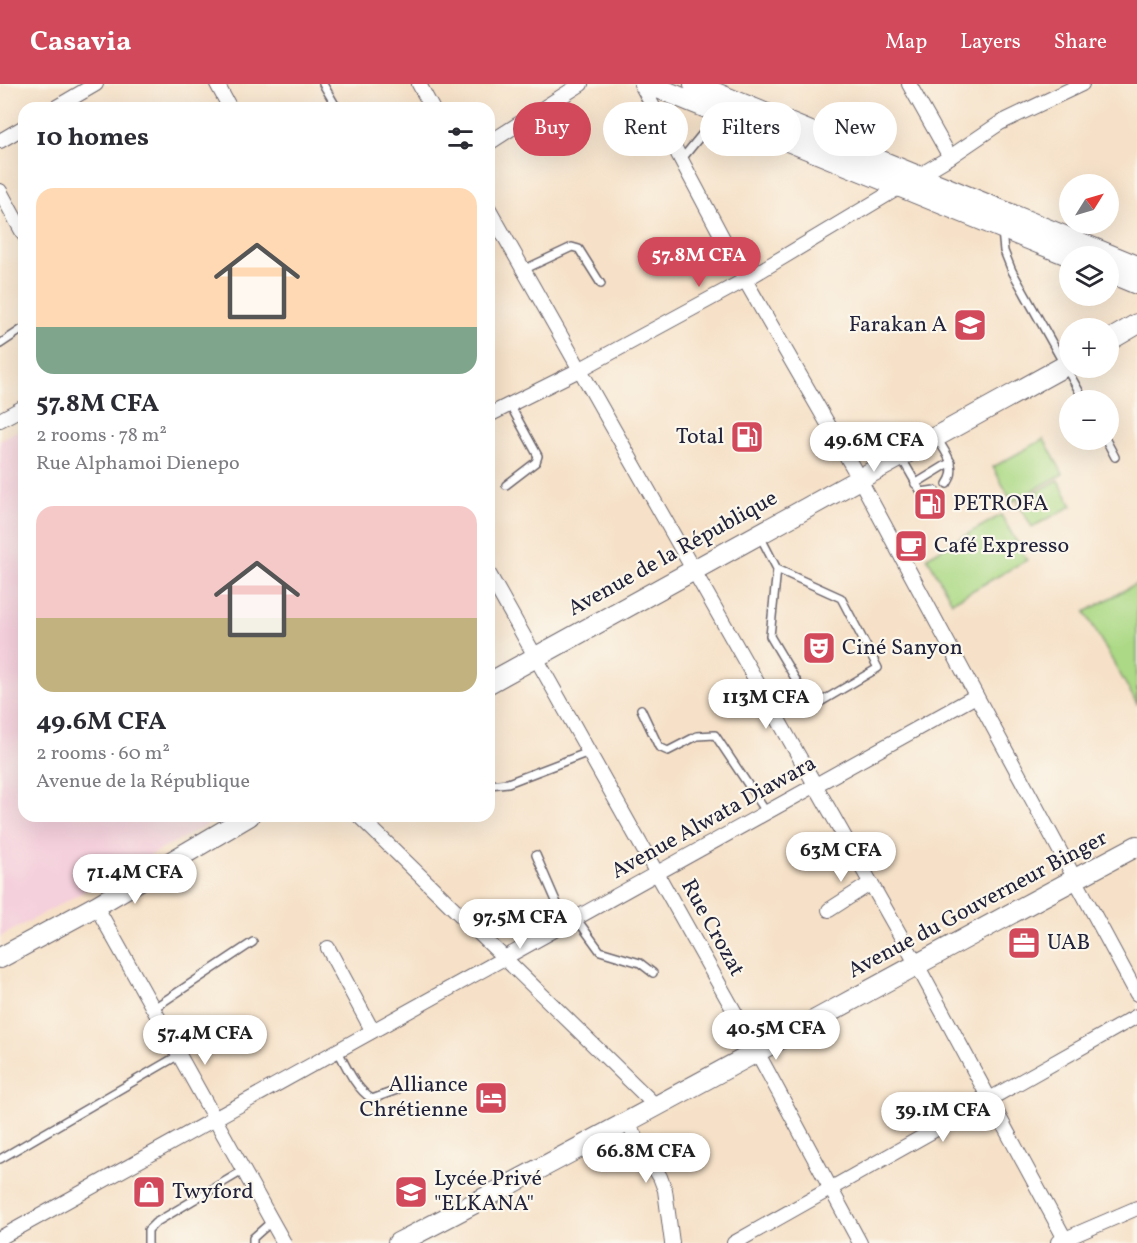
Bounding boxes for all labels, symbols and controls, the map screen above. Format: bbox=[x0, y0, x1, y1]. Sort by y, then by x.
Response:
text: Casavia bbox=[30, 23, 131, 62]
text: Map bbox=[885, 28, 927, 57]
text: Layers bbox=[960, 28, 1021, 57]
text: Share bbox=[1054, 28, 1107, 57]
chip: Buy bbox=[513, 102, 591, 156]
chip: Rent bbox=[603, 102, 688, 156]
chip: Filters bbox=[700, 102, 801, 156]
chip: New bbox=[813, 102, 897, 156]
text: 10 homes bbox=[36, 120, 149, 156]
icon: filters bbox=[444, 122, 477, 155]
north arrow bbox=[1059, 174, 1119, 234]
map controls bbox=[1059, 174, 1119, 450]
icon: home bbox=[203, 227, 311, 335]
pin: 57.8M CFA bbox=[630, 237, 768, 288]
text: 57.8M CFA bbox=[652, 242, 746, 270]
button: layers bbox=[1059, 246, 1119, 306]
school or university icon: Farakan A bbox=[952, 307, 988, 343]
place label: Farakan A bbox=[849, 310, 947, 341]
button: + bbox=[1059, 318, 1119, 378]
text: 57.8M CFA bbox=[36, 386, 159, 422]
button: − bbox=[1059, 390, 1119, 450]
fuel station icon: Total bbox=[729, 419, 765, 455]
text: 2 rooms · 78 m² bbox=[36, 422, 167, 450]
place label: Total bbox=[676, 422, 724, 453]
pin: 49.6M CFA bbox=[805, 422, 943, 473]
text: 49.6M CFA bbox=[824, 427, 924, 455]
text: Rue Alphamoi Dienepo bbox=[36, 450, 240, 478]
street label: Avenue de la République bbox=[563, 483, 783, 625]
fuel station icon: PETROFA bbox=[912, 486, 948, 522]
place label: PETROFA bbox=[953, 489, 1049, 520]
cafe icon: Café Expresso bbox=[893, 528, 929, 564]
place label: Café Expresso bbox=[934, 531, 1069, 562]
icon: home bbox=[203, 545, 311, 653]
theatre icon: Ciné Sanyon bbox=[801, 630, 837, 666]
place label: Ciné Sanyon bbox=[842, 633, 963, 664]
pin: 113M CFA bbox=[704, 679, 828, 730]
text: 113M CFA bbox=[722, 684, 810, 712]
text: 49.6M CFA bbox=[36, 704, 166, 740]
text: 2 rooms · 60 m² bbox=[36, 740, 170, 768]
street label: Avenue Alwata Diawara bbox=[606, 749, 822, 887]
text: Avenue de la République bbox=[36, 768, 250, 796]
street label: Avenue du Gouverneur Binger bbox=[843, 823, 1113, 987]
pin: 63M CFA bbox=[786, 832, 896, 883]
text: 63M CFA bbox=[800, 837, 882, 865]
pin: 71.4M CFA bbox=[66, 854, 204, 905]
text: 71.4M CFA bbox=[87, 859, 183, 887]
street label: Rue Crozat bbox=[673, 874, 752, 983]
pin: 97.5M CFA bbox=[451, 899, 589, 950]
text: 97.5M CFA bbox=[473, 904, 567, 932]
office icon: UAB bbox=[1006, 925, 1042, 961]
place label: UAB bbox=[1047, 928, 1090, 959]
pin: 40.5M CFA bbox=[707, 1010, 845, 1061]
pin: 57.4M CFA bbox=[136, 1015, 274, 1066]
text: 40.5M CFA bbox=[726, 1015, 826, 1043]
text: 57.4M CFA bbox=[157, 1020, 253, 1048]
place label: Alliance Chrétienne bbox=[359, 1070, 468, 1126]
hotel icon: Alliance Chrétienne bbox=[473, 1080, 509, 1116]
pin: 39.1M CFA bbox=[874, 1092, 1012, 1143]
text: 39.1M CFA bbox=[895, 1097, 991, 1125]
pin: 66.8M CFA bbox=[577, 1133, 715, 1184]
text: 66.8M CFA bbox=[596, 1138, 696, 1166]
place label: Lycée Privé "ELKANA" bbox=[434, 1164, 542, 1220]
shop icon: Twyford bbox=[131, 1174, 167, 1210]
school or university icon: Lycée Privé "ELKANA" bbox=[393, 1174, 429, 1210]
place label: Twyford bbox=[172, 1177, 254, 1208]

